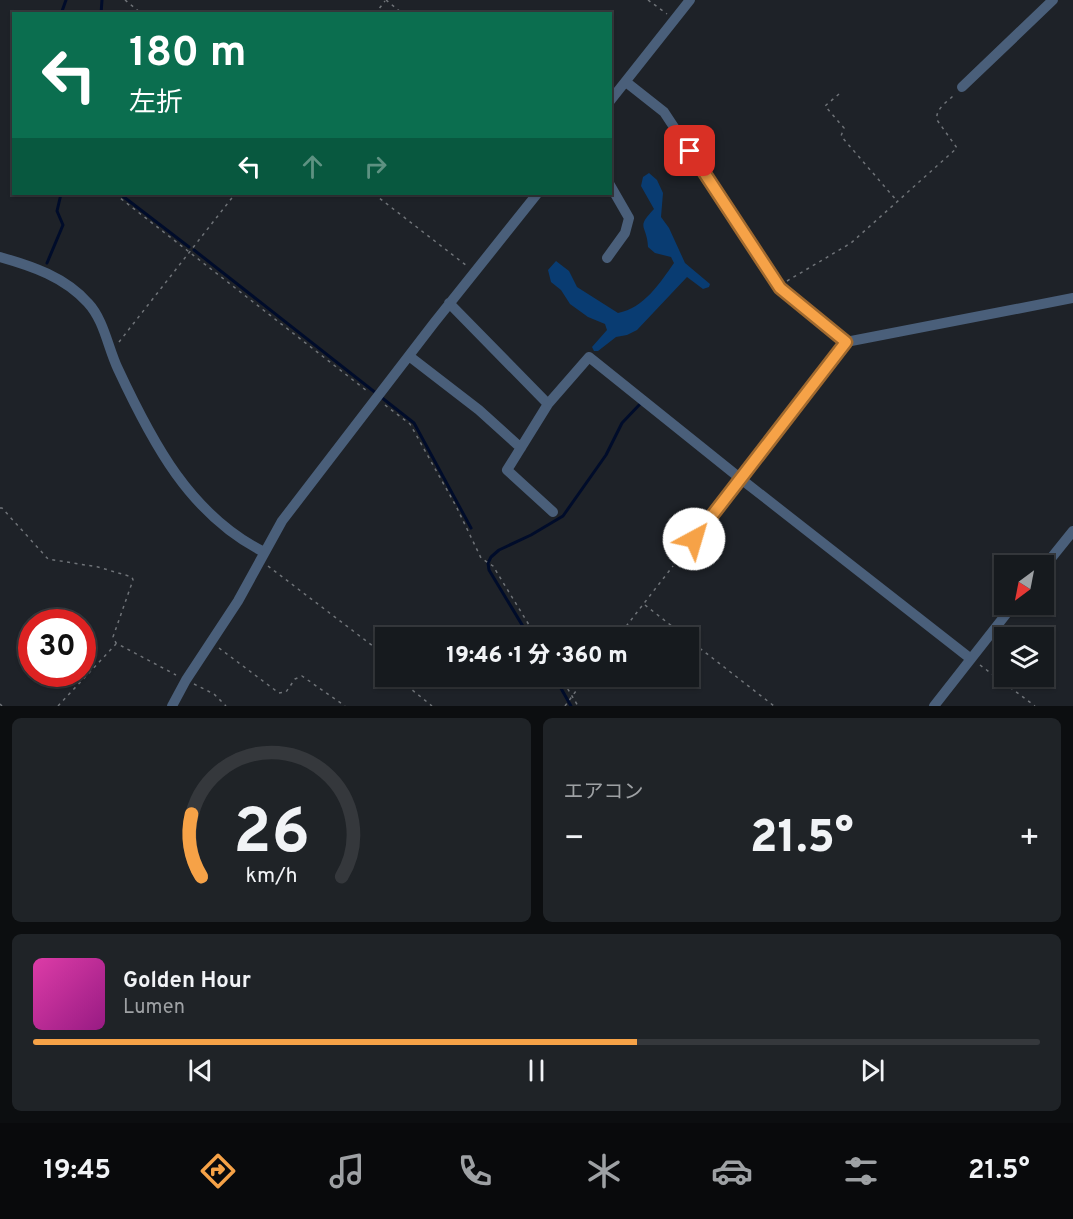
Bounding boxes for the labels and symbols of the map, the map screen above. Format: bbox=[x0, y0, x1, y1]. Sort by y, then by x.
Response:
pin bbox=[664, 125, 715, 176]
position arrow bbox=[662, 507, 726, 571]
north arrow bbox=[994, 555, 1054, 615]
speed limit sign: 30 bbox=[18, 609, 96, 687]

